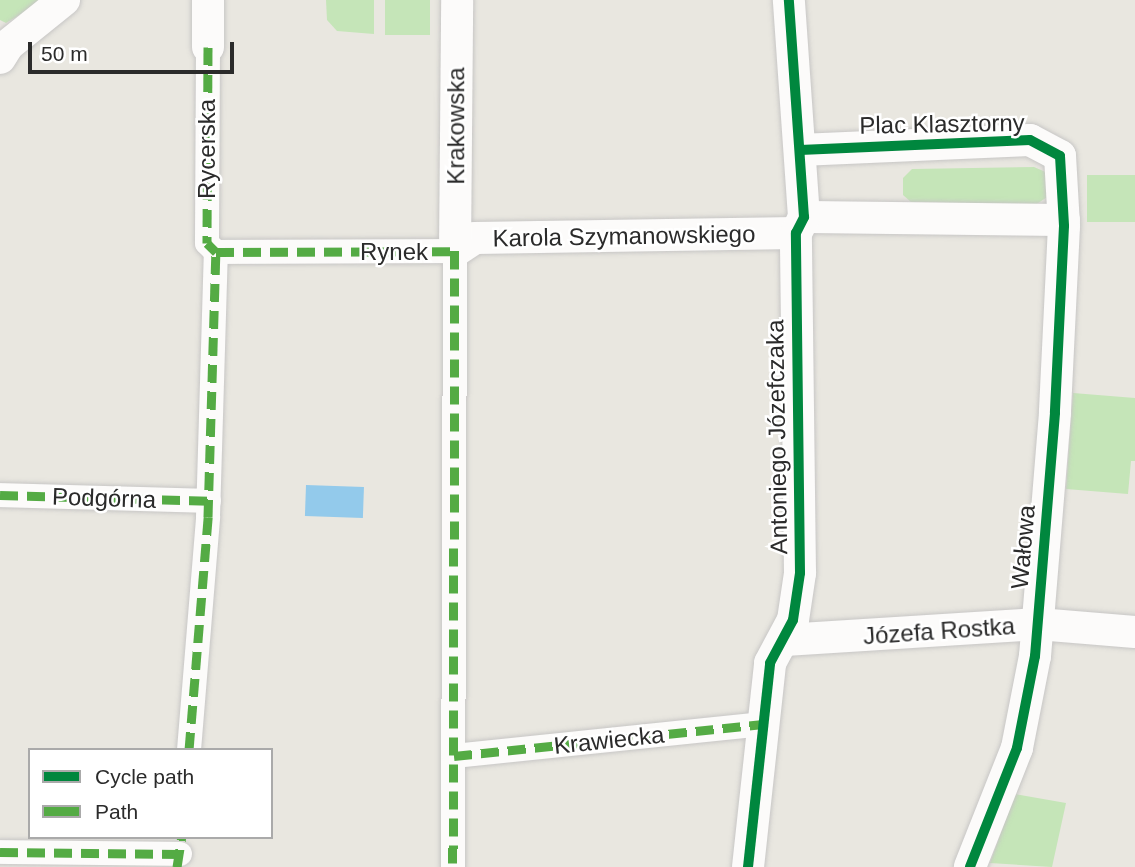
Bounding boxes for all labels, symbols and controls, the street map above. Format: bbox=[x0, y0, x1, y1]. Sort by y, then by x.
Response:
scale bar bbox=[32, 28, 238, 72]
text: 50 m bbox=[41, 42, 88, 65]
street label: Krakowska bbox=[442, 67, 470, 185]
street label: Rycerska bbox=[193, 99, 221, 199]
street label: Plac Klasztorny bbox=[859, 108, 1025, 140]
street label: Karola Szymanowskiego bbox=[492, 219, 756, 253]
street label: Rynek bbox=[360, 238, 428, 266]
street label: Antoniego Józefczaka bbox=[761, 319, 793, 555]
street label: Podgórna bbox=[51, 482, 157, 514]
street label: Wałowa bbox=[1005, 504, 1041, 590]
street label: Józefa Rostka bbox=[862, 611, 1016, 651]
street label: Krawiecka bbox=[552, 720, 666, 760]
legend bbox=[28, 748, 273, 839]
text: Cycle path bbox=[95, 765, 194, 788]
text: Path bbox=[95, 800, 138, 823]

